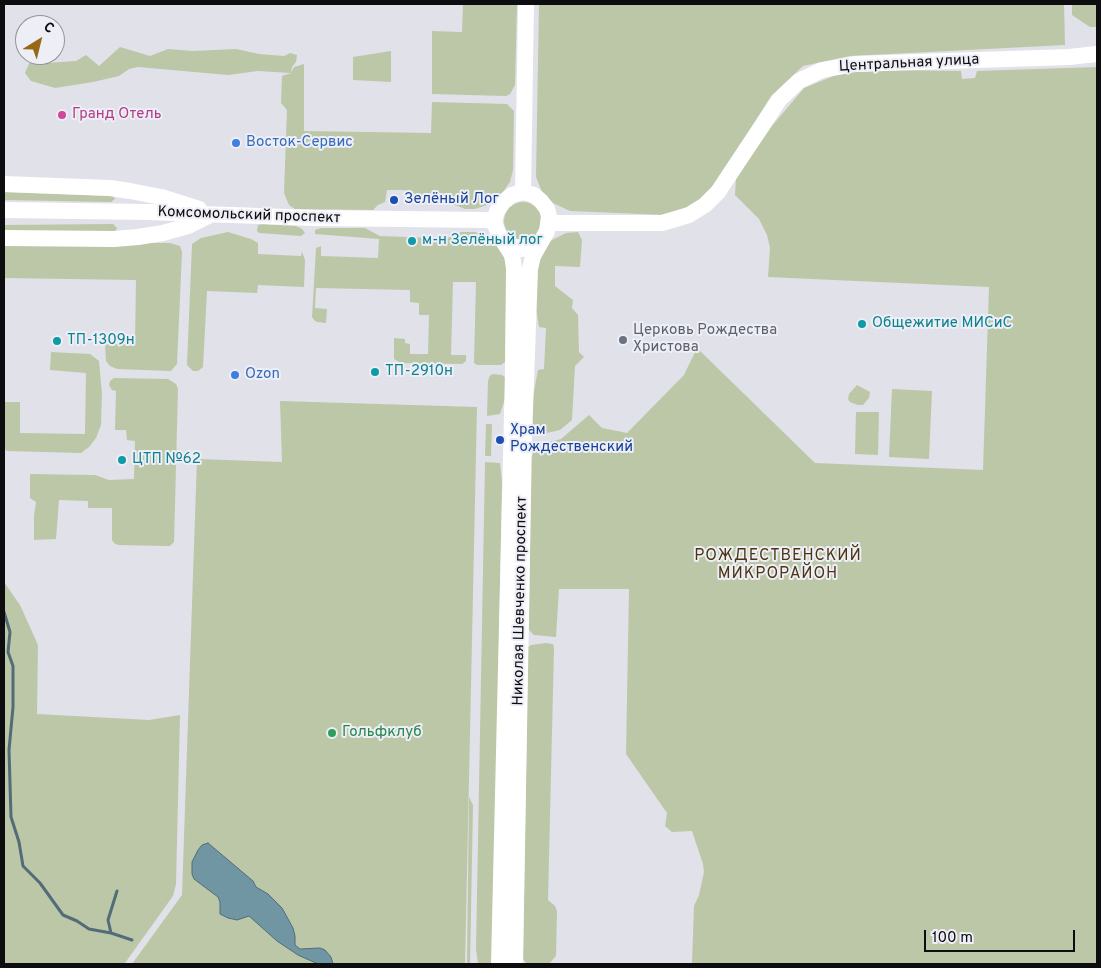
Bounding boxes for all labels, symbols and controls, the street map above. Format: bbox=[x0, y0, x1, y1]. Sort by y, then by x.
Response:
north arrow bbox=[15, 15, 65, 65]
text: С bbox=[40, 19, 57, 38]
street label: Центральная улица bbox=[838, 51, 980, 77]
place label: Гранд Отель bbox=[72, 106, 162, 124]
marker: Гранд Отель bbox=[56, 109, 68, 121]
place label: Восток-Сервис bbox=[246, 134, 353, 152]
marker: Восток-Сервис bbox=[230, 137, 242, 149]
place label: Зелёный Лог bbox=[404, 191, 499, 209]
marker: Зелёный Лог bbox=[388, 194, 400, 206]
street label: Комсомольский проспект bbox=[157, 204, 341, 228]
place label: м-н Зелёный лог bbox=[422, 232, 543, 250]
marker: м-н Зелёный лог bbox=[406, 235, 418, 247]
place label: Общежитие МИСиС bbox=[872, 315, 1012, 333]
marker: Общежитие МИСиС bbox=[856, 318, 868, 330]
place label: Церковь Рождества Христова bbox=[633, 322, 777, 357]
place label: ТП-1309н bbox=[67, 332, 135, 350]
marker: Церковь Рождества Христова bbox=[617, 334, 629, 346]
marker: ТП-1309н bbox=[51, 335, 63, 347]
place label: ТП-2910н bbox=[385, 363, 453, 381]
place label: Ozon bbox=[245, 366, 280, 384]
marker: ТП-2910н bbox=[369, 366, 381, 378]
marker: Ozon bbox=[229, 369, 241, 381]
place label: Храм Рождественский bbox=[510, 422, 633, 457]
marker: Храм Рождественский bbox=[494, 434, 506, 446]
place label: ЦТП №62 bbox=[132, 451, 201, 469]
marker: ЦТП №62 bbox=[116, 454, 128, 466]
street label: Николая Шевченко проспект bbox=[510, 496, 532, 706]
district label: РОЖДЕСТВЕНСКИЙ МИКРОРАЙОН bbox=[692, 547, 864, 585]
place label: Гольфклуб bbox=[342, 724, 422, 742]
marker: Гольфклуб bbox=[326, 727, 338, 739]
scale bar bbox=[926, 920, 1077, 952]
text: 100 m bbox=[932, 929, 973, 948]

